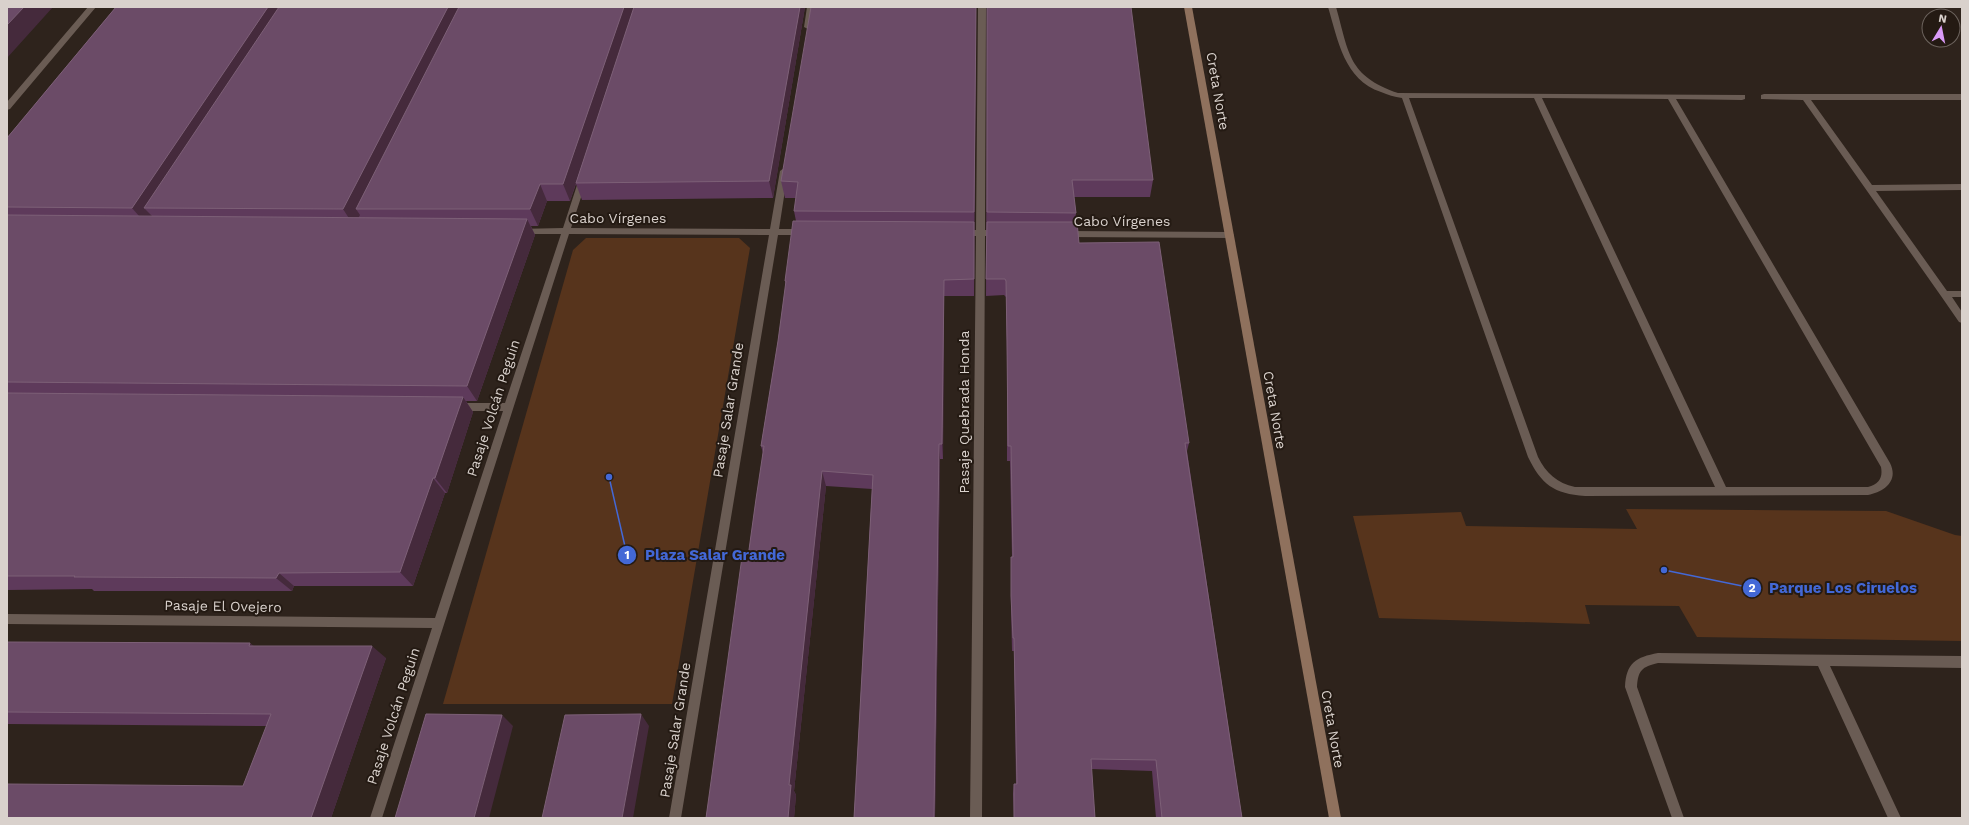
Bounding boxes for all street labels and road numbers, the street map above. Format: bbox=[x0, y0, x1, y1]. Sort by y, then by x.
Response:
street label: Creta Norte bbox=[1203, 51, 1233, 131]
street label: Cabo Vírgenes bbox=[570, 210, 666, 226]
street label: Cabo Vírgenes bbox=[1074, 213, 1170, 229]
street label: Pasaje Quebrada Honda bbox=[956, 331, 972, 493]
street label: Pasaje Volcán Peguin bbox=[463, 337, 523, 479]
street label: Pasaje Salar Grande bbox=[709, 341, 747, 479]
street label: Creta Norte bbox=[1260, 370, 1290, 450]
street label: Pasaje El Ovejero bbox=[164, 597, 282, 615]
street label: Pasaje Volcán Peguin bbox=[363, 645, 423, 787]
street label: Pasaje Salar Grande bbox=[656, 661, 694, 799]
street label: Creta Norte bbox=[1318, 689, 1348, 769]

